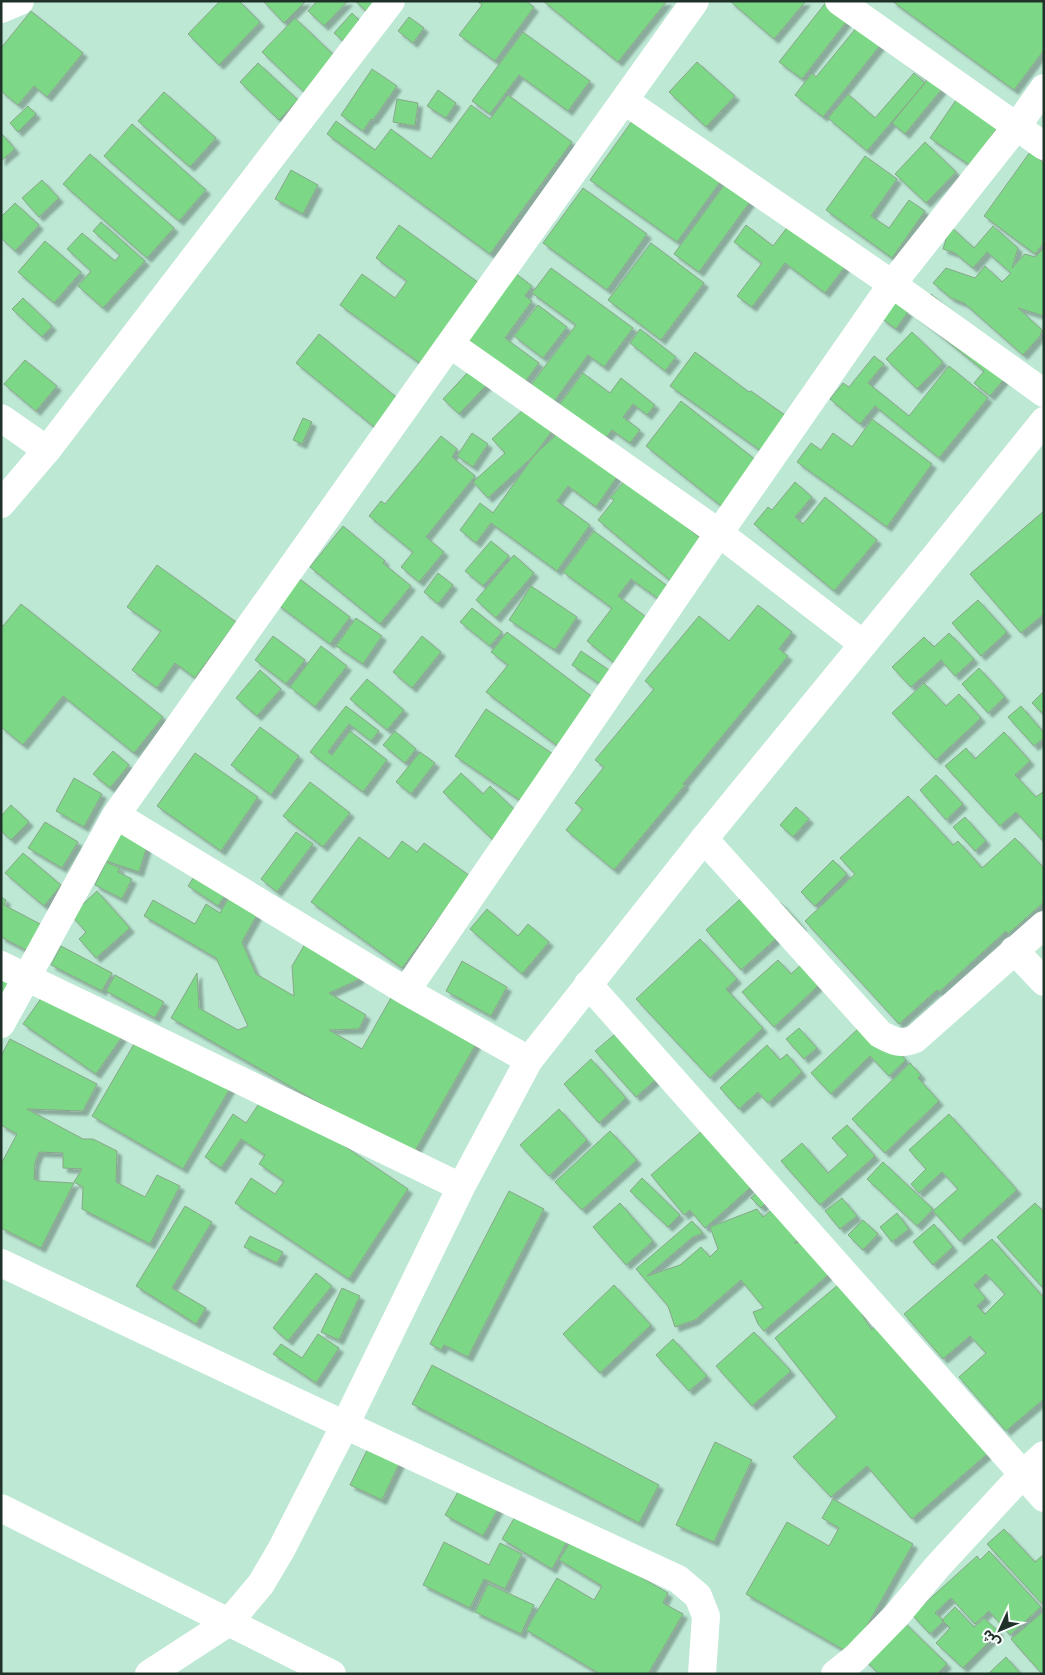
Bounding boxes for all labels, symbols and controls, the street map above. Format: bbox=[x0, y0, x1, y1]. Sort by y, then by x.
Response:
north arrow bbox=[975, 1605, 1025, 1655]
text: ش bbox=[978, 1626, 1004, 1651]

